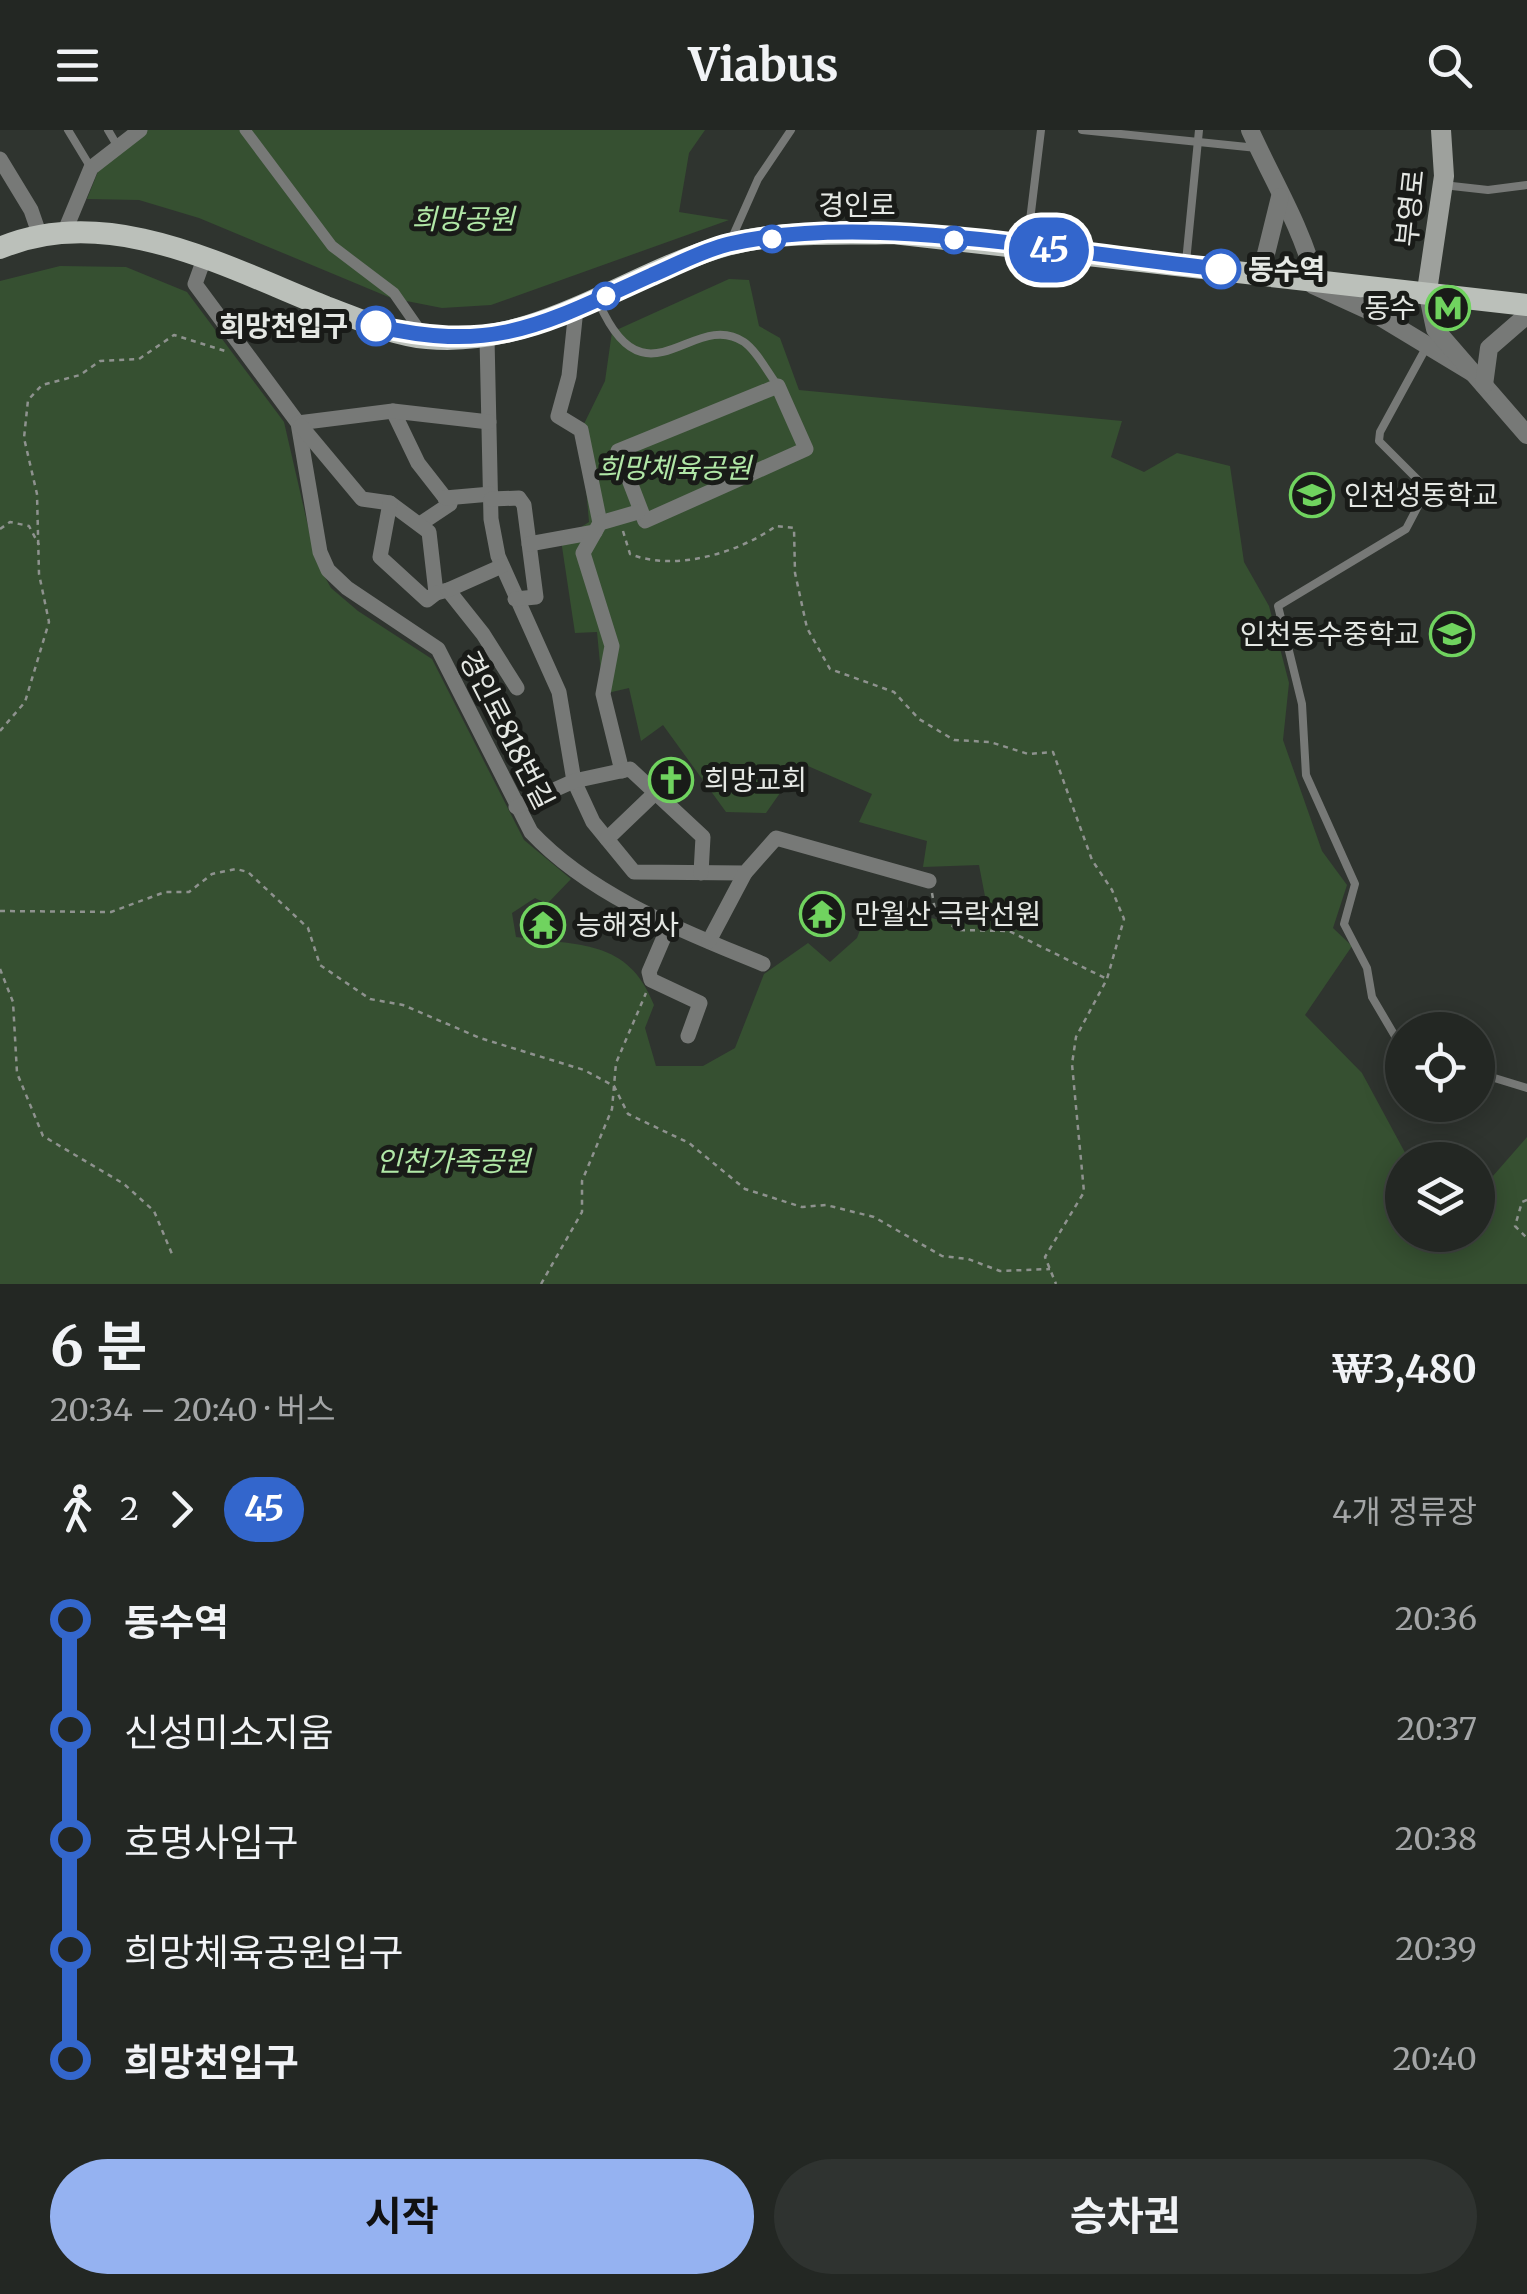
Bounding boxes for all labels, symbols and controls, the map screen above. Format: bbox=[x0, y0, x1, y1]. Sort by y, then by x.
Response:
text: Viabus bbox=[688, 37, 839, 93]
icon: menu bbox=[50, 38, 105, 93]
icon: search bbox=[1422, 38, 1477, 93]
street label: 부영로 bbox=[1388, 168, 1432, 248]
street label: 경인로 bbox=[818, 187, 896, 223]
park label: 희망공원 bbox=[411, 201, 517, 237]
line badge: 45 bbox=[1004, 218, 1094, 282]
unlabelled marker bbox=[759, 226, 785, 252]
unlabelled marker bbox=[941, 227, 967, 253]
text: 45 bbox=[1029, 228, 1069, 272]
marker: 동수역 bbox=[1202, 250, 1240, 288]
place label: 동수역 bbox=[1248, 251, 1325, 287]
unlabelled marker bbox=[593, 283, 619, 309]
metro station icon: 동수 bbox=[1425, 285, 1471, 331]
place label: 동수 bbox=[1364, 290, 1416, 326]
marker: 희망천입구 bbox=[357, 307, 395, 345]
place label: 희망천입구 bbox=[219, 308, 348, 344]
park label: 희망체육공원 bbox=[597, 450, 754, 486]
school or university icon: 인천성동학교 bbox=[1289, 472, 1335, 518]
place label: 인천성동학교 bbox=[1344, 477, 1499, 513]
school or university icon: 인천동수중학교 bbox=[1429, 611, 1475, 657]
place label: 인천동수중학교 bbox=[1240, 616, 1420, 652]
street label: 경인로818번길 bbox=[452, 645, 562, 815]
church icon: 희망교회 bbox=[648, 757, 694, 803]
place label: 희망교회 bbox=[704, 762, 807, 798]
temple icon: 만월산 극락선원 bbox=[799, 891, 845, 937]
place label: 만월산 극락선원 bbox=[854, 896, 1041, 932]
temple icon: 능해정사 bbox=[520, 902, 566, 948]
place label: 능해정사 bbox=[576, 907, 679, 943]
map controls bbox=[1385, 1012, 1495, 1252]
button: locate bbox=[1385, 1012, 1495, 1122]
button: layers bbox=[1385, 1142, 1495, 1252]
park label: 인천가족공원 bbox=[376, 1143, 533, 1179]
text: 6 분 bbox=[50, 1312, 147, 1381]
text: ₩3,480 bbox=[1331, 1346, 1477, 1393]
text: 20:34 – 20:40 · 버스 bbox=[50, 1390, 335, 1430]
icon: walk bbox=[50, 1482, 105, 1537]
icon: forward bbox=[154, 1482, 209, 1537]
text: 45 bbox=[244, 1487, 284, 1531]
text: 2 bbox=[120, 1489, 139, 1529]
text: 4개 정류장 bbox=[1332, 1492, 1477, 1532]
text: 동수역 bbox=[124, 1599, 229, 1646]
text: 20:36 bbox=[1395, 1599, 1477, 1639]
text: 신성미소지움 bbox=[124, 1709, 334, 1756]
text: 20:37 bbox=[1396, 1709, 1477, 1749]
text: 호명사입구 bbox=[124, 1819, 299, 1866]
text: 20:38 bbox=[1395, 1819, 1477, 1859]
text: 희망체육공원입구 bbox=[124, 1929, 404, 1976]
text: 20:39 bbox=[1395, 1929, 1477, 1969]
text: 희망천입구 bbox=[124, 2039, 299, 2086]
text: 20:40 bbox=[1393, 2039, 1477, 2079]
button: 시작 bbox=[50, 2159, 754, 2274]
button: 승차권 bbox=[774, 2159, 1477, 2274]

